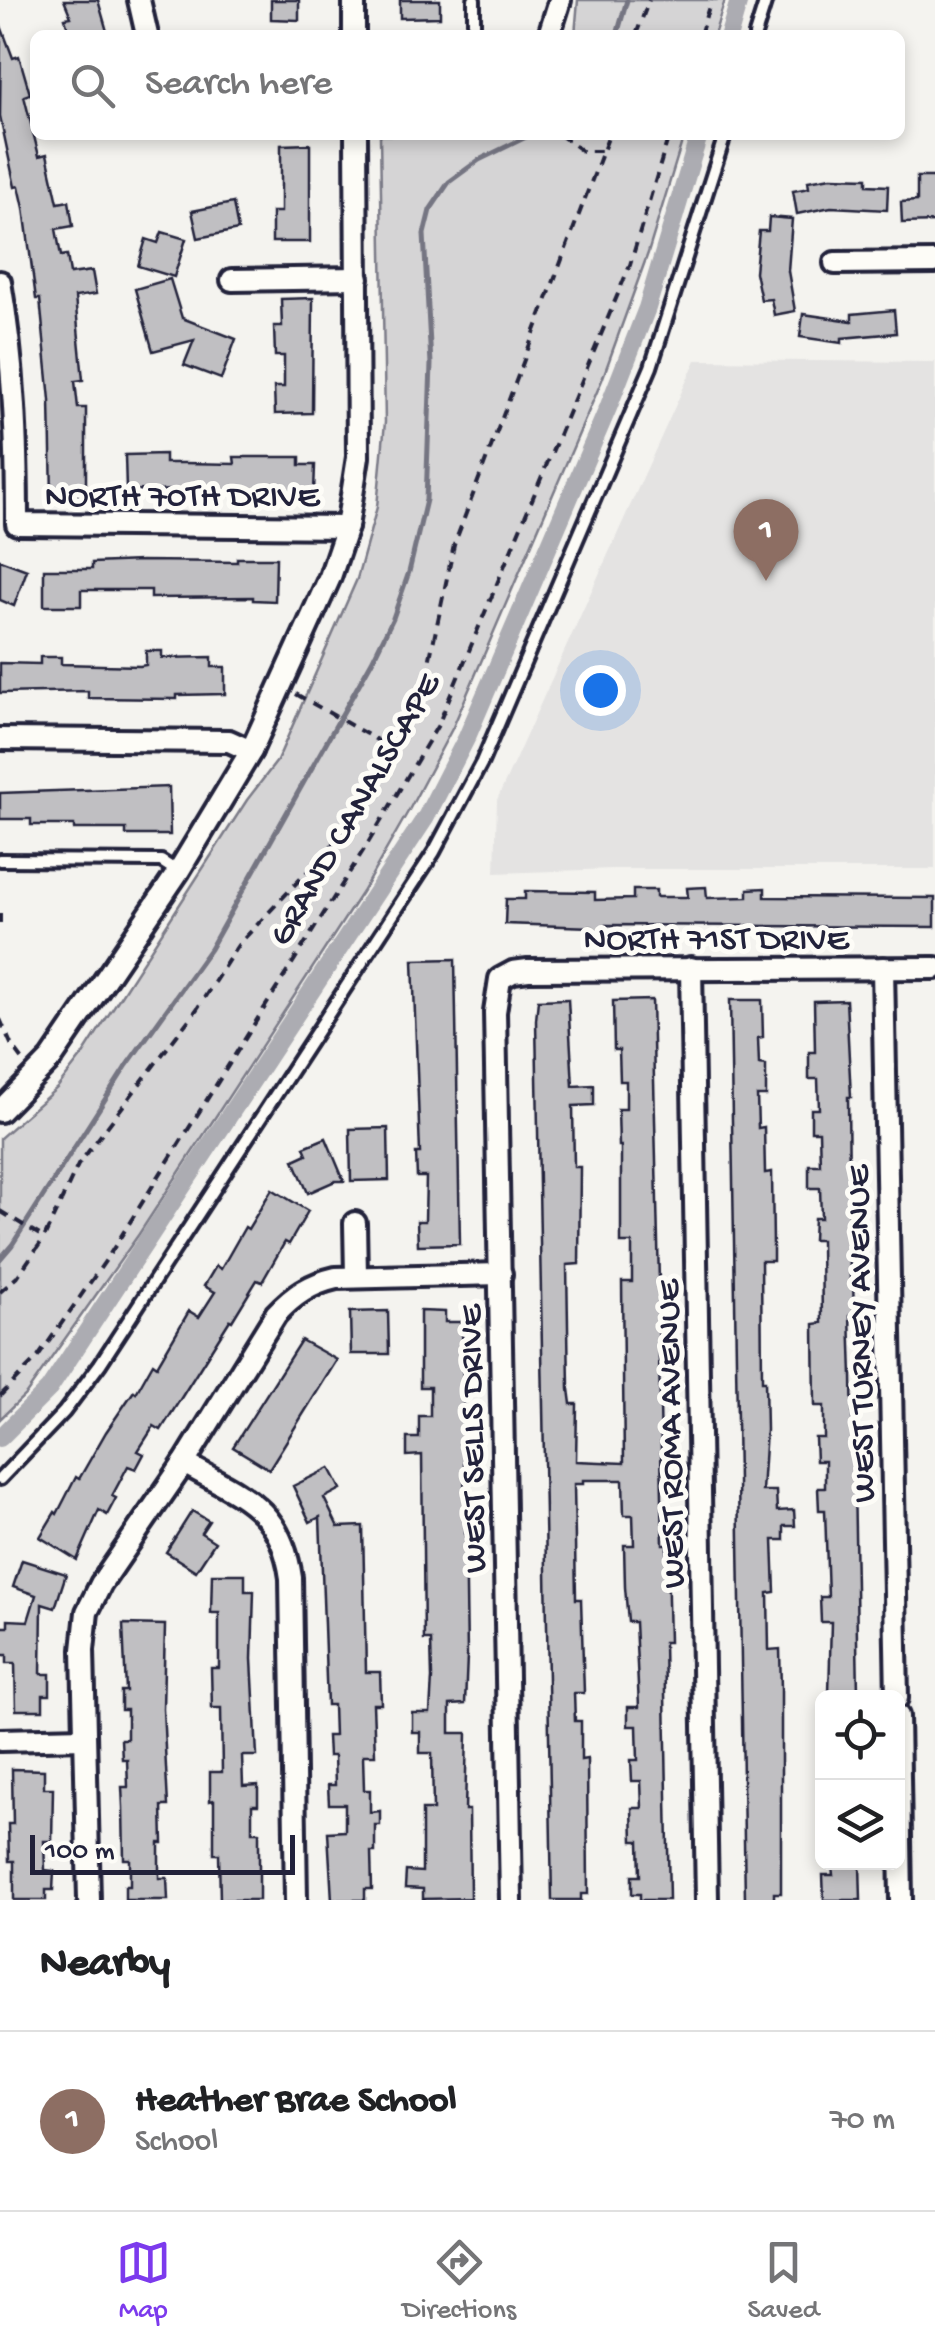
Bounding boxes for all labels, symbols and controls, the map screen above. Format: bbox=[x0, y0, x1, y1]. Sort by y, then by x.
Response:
search box bbox=[30, 30, 905, 140]
icon: search bbox=[65, 58, 120, 113]
text: Search here bbox=[145, 63, 332, 107]
street label: NORTH 70TH DRIVE bbox=[45, 478, 321, 519]
pin: 1 bbox=[734, 498, 798, 581]
your location bbox=[575, 665, 626, 716]
street label: GRAND CANALSCAPE bbox=[262, 666, 452, 954]
street label: NORTH 71ST DRIVE bbox=[583, 921, 850, 962]
street label: WEST TURNEY AVENUE bbox=[840, 1164, 887, 1503]
street label: WEST ROMA AVENUE bbox=[650, 1278, 697, 1589]
street label: WEST SELLS DRIVE bbox=[453, 1303, 498, 1574]
map controls bbox=[815, 1690, 905, 1870]
button: locate bbox=[815, 1690, 905, 1780]
button: layers bbox=[815, 1780, 905, 1870]
scale bar bbox=[30, 1830, 295, 1874]
text: 100 m bbox=[45, 1836, 115, 1869]
text: Nearby bbox=[40, 1941, 170, 1990]
text: Heather Brae School bbox=[135, 2080, 457, 2124]
text: 1 bbox=[66, 2102, 79, 2140]
text: 70 m bbox=[830, 2102, 895, 2140]
text: School bbox=[135, 2124, 218, 2162]
tab: Map bbox=[116, 2235, 171, 2328]
tab: Directions bbox=[402, 2235, 516, 2328]
tab: Saved bbox=[747, 2235, 819, 2328]

